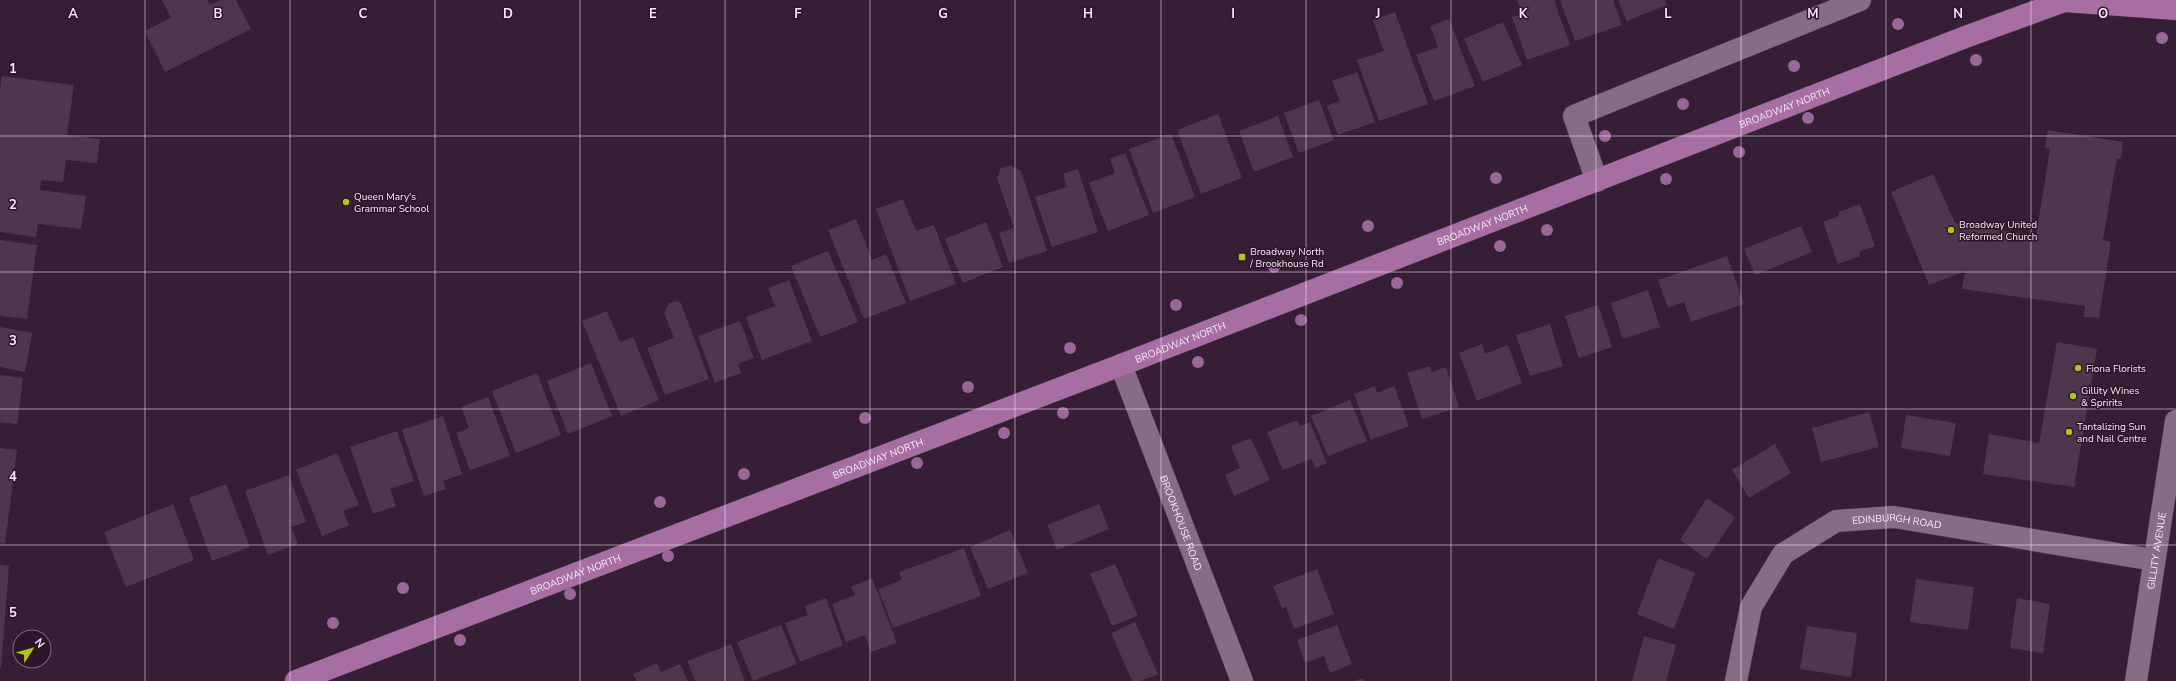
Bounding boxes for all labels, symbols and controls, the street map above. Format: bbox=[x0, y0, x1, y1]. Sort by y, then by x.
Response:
text: A bbox=[68, 5, 78, 23]
text: B bbox=[214, 5, 223, 23]
text: C bbox=[359, 5, 368, 23]
text: D bbox=[503, 5, 513, 23]
text: E bbox=[649, 5, 657, 23]
text: F bbox=[794, 5, 802, 23]
text: G bbox=[938, 5, 948, 23]
text: H bbox=[1083, 5, 1093, 23]
text: I bbox=[1231, 5, 1235, 23]
text: J bbox=[1375, 5, 1380, 23]
text: K bbox=[1519, 5, 1528, 23]
text: L bbox=[1664, 5, 1672, 23]
text: M bbox=[1807, 5, 1819, 23]
text: N bbox=[1953, 5, 1963, 23]
text: O bbox=[2098, 5, 2108, 23]
text: 1 bbox=[9, 60, 17, 78]
street label: BROADWAY NORTH bbox=[1737, 84, 1832, 132]
place label: Queen Mary's Grammar School bbox=[354, 190, 429, 216]
text: 2 bbox=[9, 196, 17, 214]
marker: Queen Mary's Grammar School bbox=[341, 197, 351, 207]
street label: BROADWAY NORTH bbox=[1435, 202, 1530, 250]
place label: Broadway United Reformed Church bbox=[1959, 218, 2037, 244]
marker: Broadway United Reformed Church bbox=[1946, 225, 1956, 235]
place label: Broadway North / Brookhouse Rd bbox=[1249, 245, 1324, 271]
marker: Broadway North / Brookhouse Rd bbox=[1237, 252, 1247, 262]
street label: BROADWAY NORTH bbox=[1133, 319, 1228, 367]
text: 3 bbox=[9, 332, 17, 350]
place label: Fiona Florists bbox=[2086, 362, 2146, 376]
marker: Fiona Florists bbox=[2073, 363, 2083, 373]
place label: Gillity Wines & Spririts bbox=[2081, 384, 2139, 410]
marker: Gillity Wines & Spririts bbox=[2068, 391, 2078, 401]
place label: Tantalizing Sun and Nail Centre bbox=[2077, 420, 2147, 446]
marker: Tantalizing Sun and Nail Centre bbox=[2064, 427, 2074, 437]
street label: BROADWAY NORTH bbox=[831, 435, 926, 483]
text: 4 bbox=[9, 468, 17, 486]
street label: BROOKHOUSE ROAD bbox=[1156, 473, 1205, 573]
street label: EDINBURGH ROAD bbox=[1852, 511, 1942, 533]
street label: GILLITY AVENUE bbox=[2144, 511, 2170, 590]
street label: BROADWAY NORTH bbox=[528, 551, 623, 599]
text: 5 bbox=[9, 604, 17, 622]
north arrow bbox=[12, 629, 52, 669]
text: N bbox=[31, 635, 48, 651]

